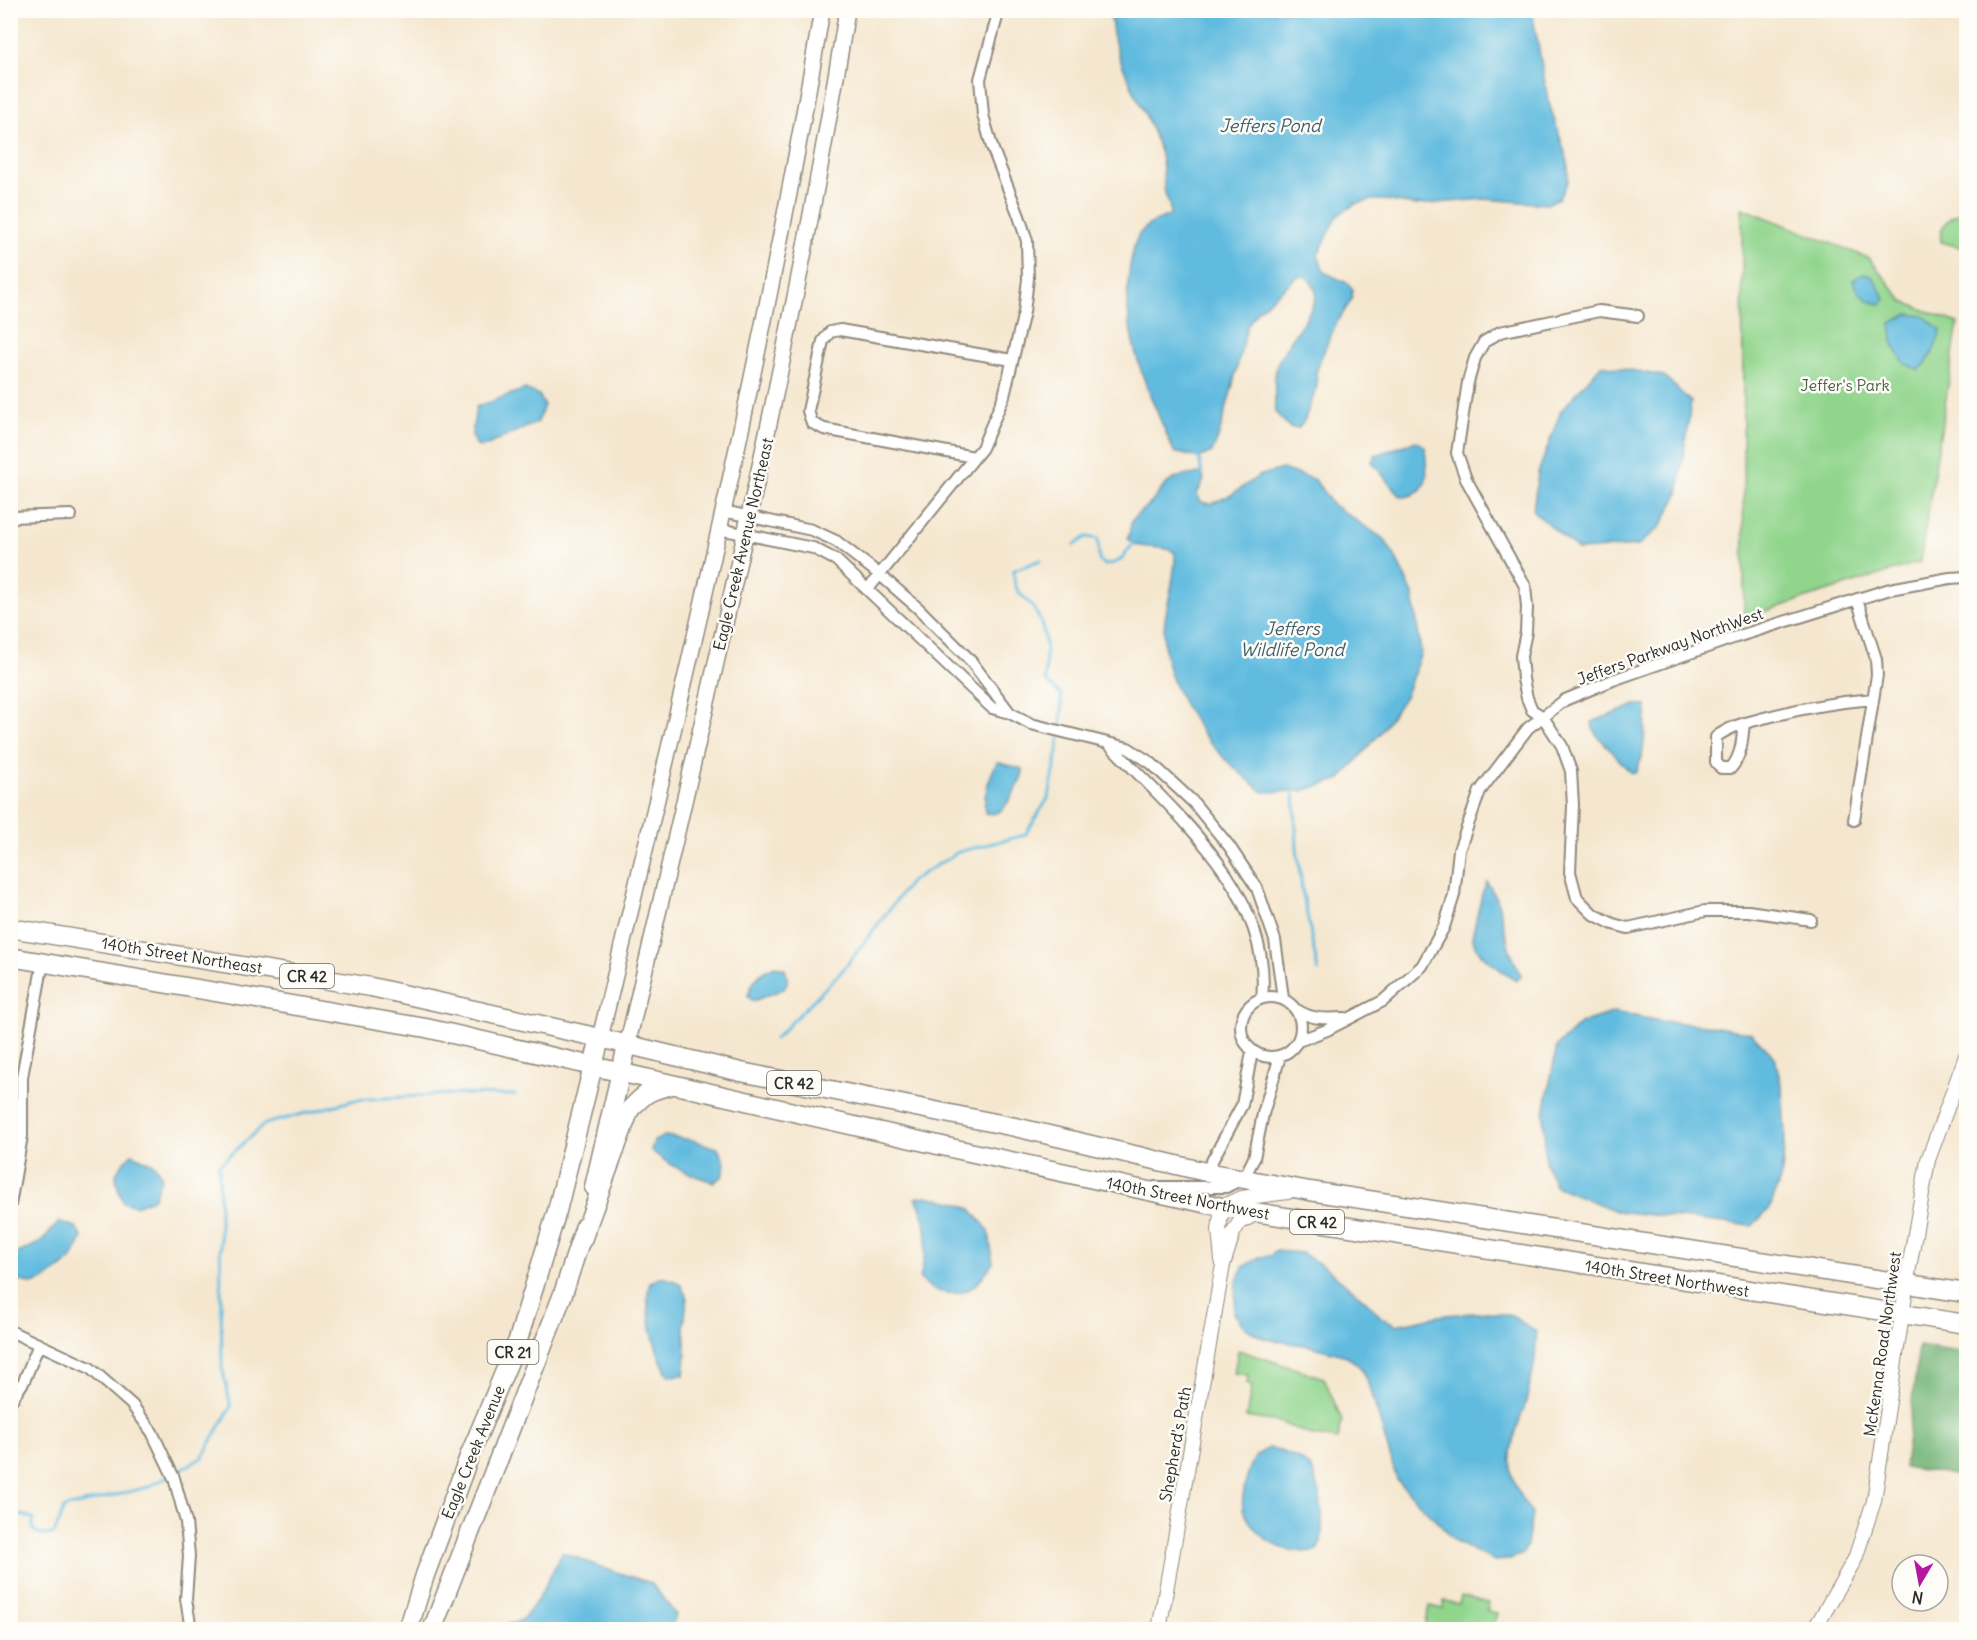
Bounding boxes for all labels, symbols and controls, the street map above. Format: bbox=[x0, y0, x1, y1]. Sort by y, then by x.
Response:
water label: Jeffers Pond bbox=[1219, 114, 1323, 137]
park label: Jeffer's Park bbox=[1800, 375, 1890, 395]
street label: Eagle Creek Avenue Northeast bbox=[709, 435, 777, 652]
street label: Jeffers Parkway NorthWest bbox=[1574, 603, 1766, 689]
water label: Jeffers Wildlife Pond bbox=[1240, 617, 1346, 661]
street label: 140th Street Northeast bbox=[100, 932, 264, 978]
road number: CR 42 bbox=[280, 964, 334, 988]
road number: CR 42 bbox=[767, 1071, 821, 1095]
street label: 140th Street Northwest bbox=[1105, 1172, 1272, 1224]
road number: CR 42 bbox=[1290, 1210, 1344, 1234]
street label: McKenna Road Northwest bbox=[1859, 1250, 1905, 1438]
street label: 140th Street Northwest bbox=[1584, 1255, 1751, 1301]
road number: CR 21 bbox=[488, 1340, 538, 1364]
street label: Eagle Creek Avenue bbox=[437, 1382, 509, 1522]
street label: Shepherd's Path bbox=[1155, 1385, 1195, 1503]
north arrow bbox=[1890, 1553, 1950, 1613]
text: N bbox=[1910, 1587, 1925, 1609]

